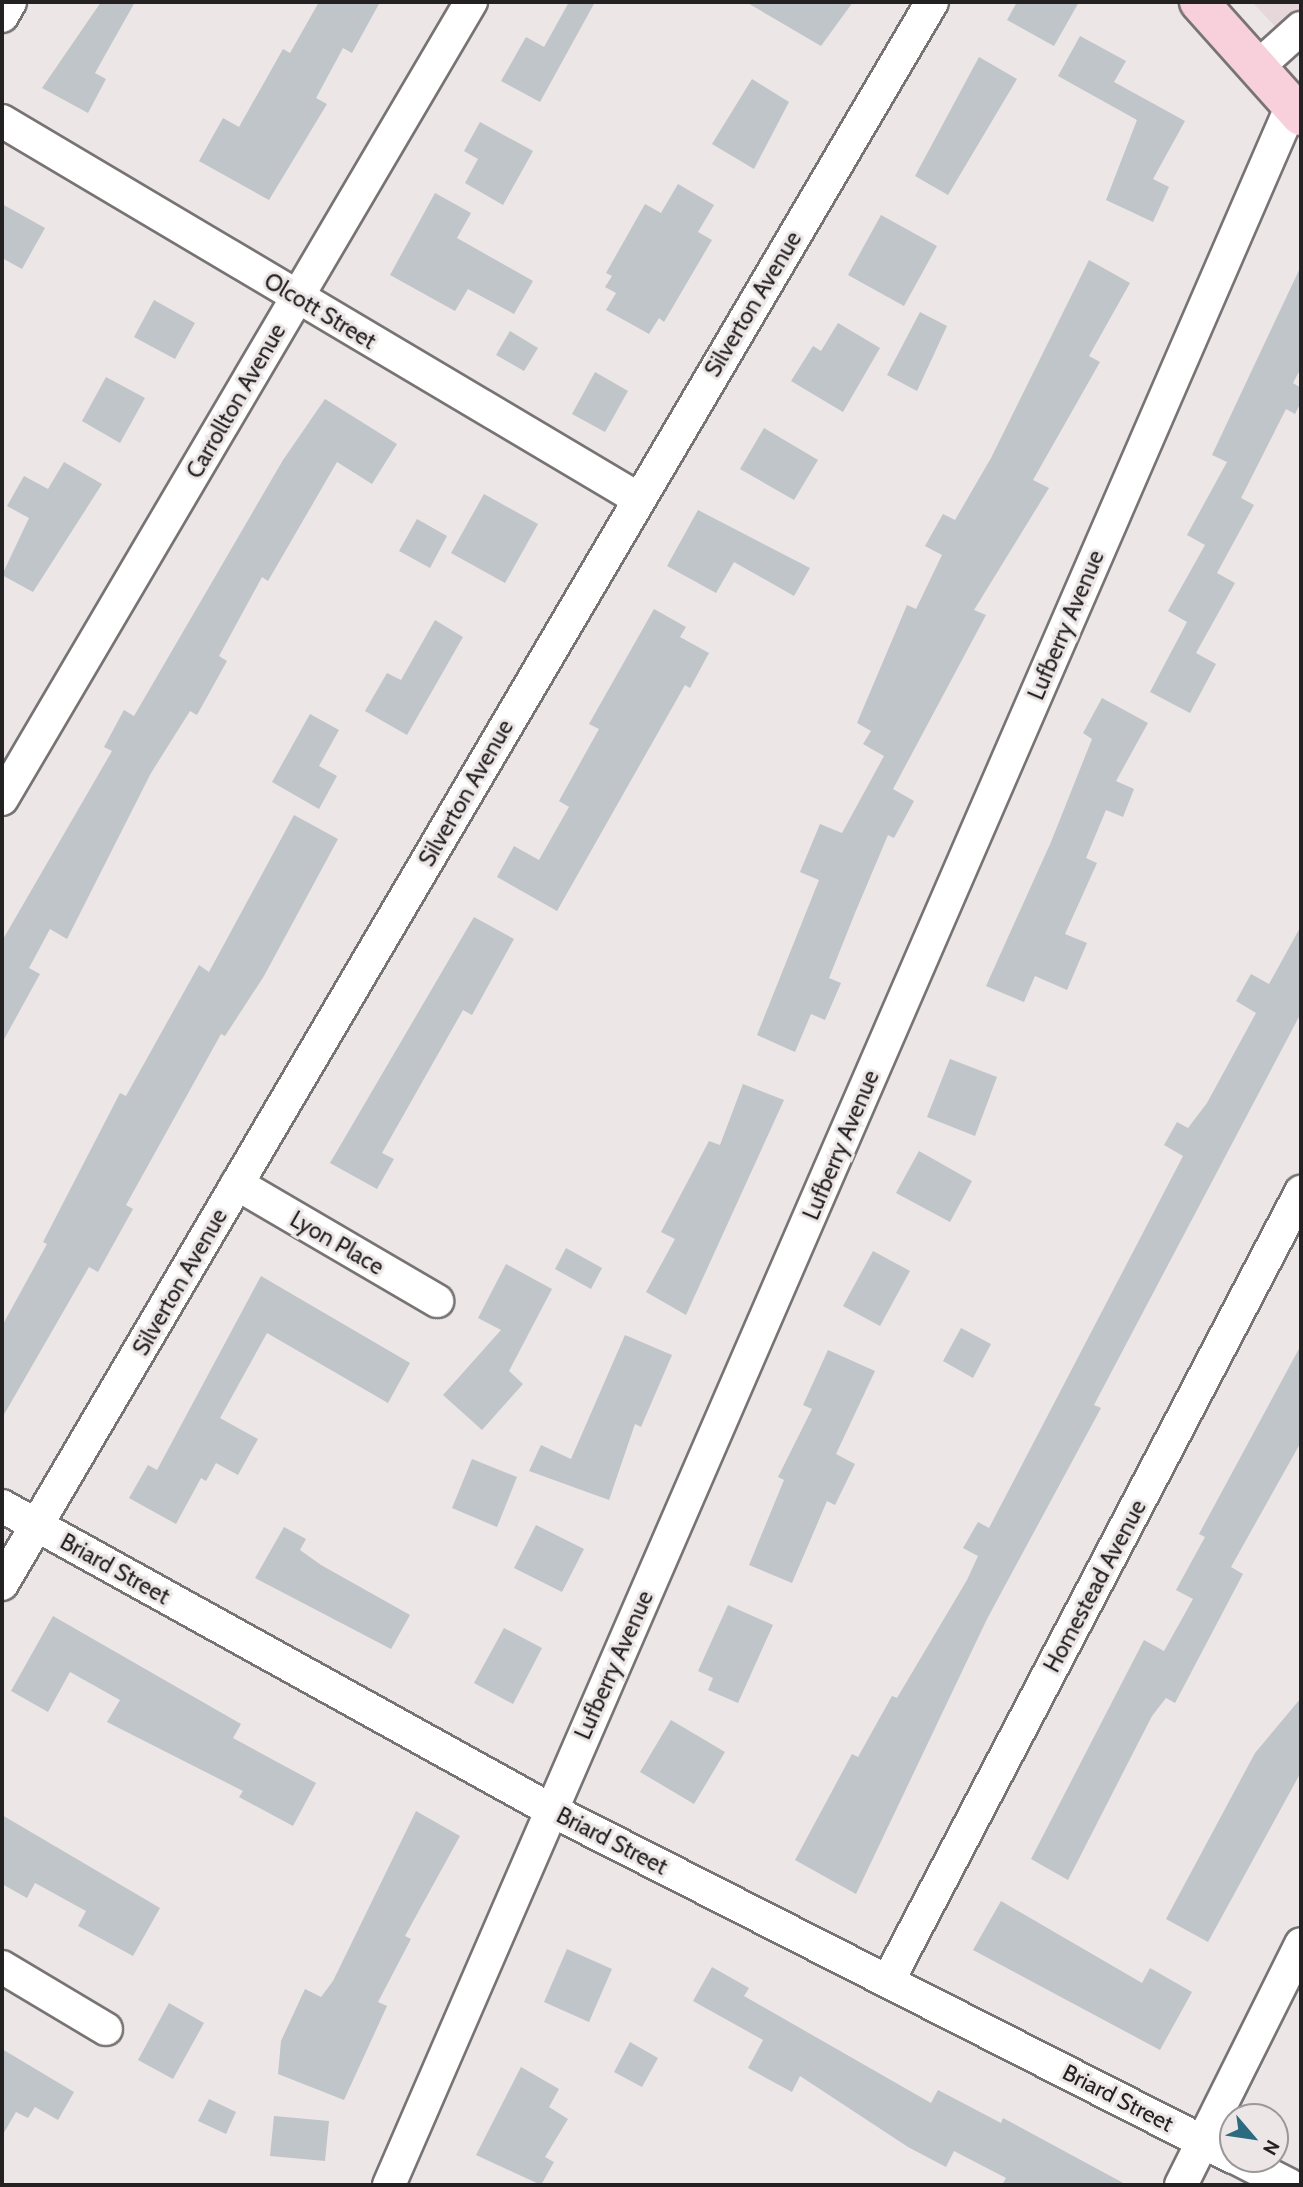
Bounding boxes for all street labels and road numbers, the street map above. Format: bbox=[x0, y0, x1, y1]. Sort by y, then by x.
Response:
street label: Silverton Avenue bbox=[699, 226, 807, 382]
street label: Olcott Street bbox=[259, 267, 381, 355]
street label: Carrollton Avenue bbox=[181, 319, 291, 483]
street label: Lufberry Avenue bbox=[1022, 546, 1110, 704]
street label: Silverton Avenue bbox=[413, 715, 519, 871]
street label: Lufberry Avenue bbox=[797, 1066, 885, 1224]
street label: Silverton Avenue bbox=[127, 1204, 233, 1360]
street label: Lyon Place bbox=[285, 1205, 389, 1281]
street label: Homestead Avenue bbox=[1038, 1495, 1152, 1677]
street label: Briard Street bbox=[55, 1528, 175, 1610]
street label: Lufberry Avenue bbox=[569, 1586, 659, 1744]
street label: Briard Street bbox=[552, 1801, 672, 1881]
street label: Briard Street bbox=[1058, 2058, 1178, 2138]

